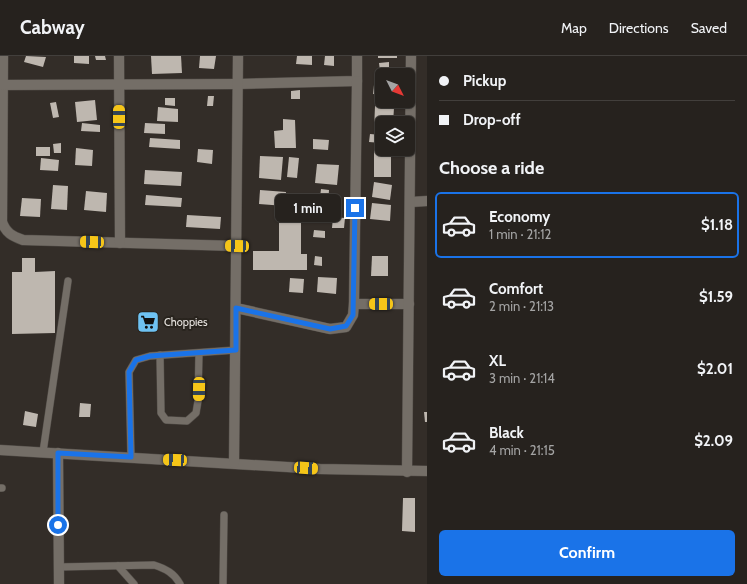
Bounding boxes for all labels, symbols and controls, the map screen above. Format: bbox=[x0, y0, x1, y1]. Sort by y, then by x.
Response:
text: Cabway bbox=[20, 16, 85, 39]
text: Map bbox=[561, 19, 587, 37]
text: Directions bbox=[609, 19, 669, 37]
text: Saved bbox=[691, 19, 727, 37]
north arrow bbox=[375, 68, 415, 108]
map controls bbox=[375, 68, 415, 156]
text: Pickup bbox=[463, 72, 506, 90]
car bbox=[113, 105, 125, 129]
text: Drop-off bbox=[463, 111, 521, 129]
button: layers bbox=[375, 116, 415, 156]
text: Choose a ride bbox=[439, 157, 544, 179]
callout: 1 min bbox=[275, 194, 341, 222]
route end bbox=[346, 199, 364, 217]
text: 1 min bbox=[293, 200, 323, 216]
icon: car bbox=[441, 207, 477, 243]
text: Economy bbox=[489, 208, 550, 226]
text: $1.18 bbox=[701, 216, 733, 234]
text: 1 min · 21:12 bbox=[489, 226, 551, 242]
car bbox=[80, 236, 104, 248]
car bbox=[225, 240, 249, 252]
icon: car bbox=[441, 279, 477, 315]
text: Comfort bbox=[489, 280, 543, 298]
text: $1.59 bbox=[699, 288, 733, 306]
car bbox=[369, 298, 393, 310]
text: 2 min · 21:13 bbox=[489, 298, 554, 314]
supermarket icon: Choppies bbox=[135, 309, 161, 335]
place label: Choppies bbox=[164, 315, 208, 329]
icon: car bbox=[441, 351, 477, 387]
text: XL bbox=[489, 352, 506, 370]
text: $2.01 bbox=[697, 360, 733, 378]
text: 3 min · 21:14 bbox=[489, 370, 555, 386]
car bbox=[193, 377, 205, 401]
icon: car bbox=[441, 423, 477, 459]
text: Black bbox=[489, 424, 524, 442]
text: $2.09 bbox=[694, 432, 733, 450]
text: 4 min · 21:15 bbox=[489, 442, 555, 458]
car bbox=[163, 453, 187, 467]
car bbox=[294, 461, 318, 475]
route start bbox=[49, 516, 67, 534]
button: Confirm bbox=[439, 530, 735, 576]

